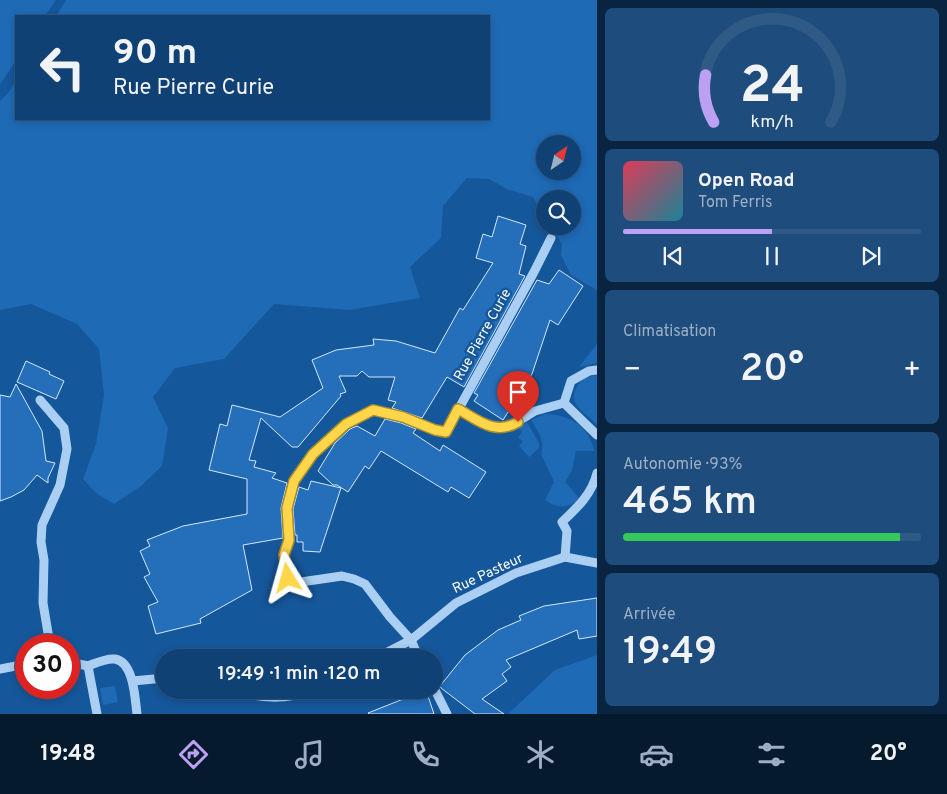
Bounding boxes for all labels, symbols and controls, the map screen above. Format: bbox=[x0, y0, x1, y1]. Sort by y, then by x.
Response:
text: 90 m bbox=[113, 32, 197, 76]
icon: left bbox=[30, 35, 95, 100]
text: 24 bbox=[739, 55, 805, 121]
text: Rue Pierre Curie bbox=[113, 75, 274, 102]
text: km/h bbox=[750, 111, 794, 134]
north arrow bbox=[536, 135, 581, 180]
map controls bbox=[536, 135, 581, 235]
text: Open Road bbox=[698, 169, 794, 193]
button: search bbox=[536, 190, 581, 235]
text: Tom Ferris bbox=[698, 193, 772, 213]
icon: previous bbox=[659, 242, 687, 270]
icon: pause bbox=[758, 242, 786, 270]
icon: next bbox=[857, 242, 885, 270]
street label: Rue Pierre Curie bbox=[451, 286, 515, 384]
text: Climatisation bbox=[623, 322, 716, 342]
text: 20° bbox=[740, 346, 804, 395]
text: − bbox=[623, 353, 641, 389]
text: + bbox=[903, 353, 921, 389]
pin bbox=[497, 371, 539, 422]
icon: arrive bbox=[504, 378, 532, 406]
text: Autonomie · 93% bbox=[623, 455, 742, 475]
text: 465 km bbox=[623, 479, 757, 528]
street label: Rue Pasteur bbox=[450, 550, 527, 598]
position arrow bbox=[261, 551, 313, 603]
text: Arrivée bbox=[623, 605, 676, 625]
text: 19:49 bbox=[623, 629, 717, 678]
speed limit sign: 30 bbox=[15, 634, 80, 699]
text: 19:49 · 1 min · 120 m bbox=[217, 662, 381, 686]
icon: directions bbox=[176, 737, 211, 772]
icon: music bbox=[292, 737, 327, 772]
icon: phone bbox=[408, 737, 443, 772]
icon: climate bbox=[523, 737, 558, 772]
icon: car bbox=[639, 737, 674, 772]
icon: filters bbox=[754, 737, 789, 772]
text: 19:48 bbox=[40, 741, 96, 768]
text: 20° bbox=[870, 741, 907, 768]

